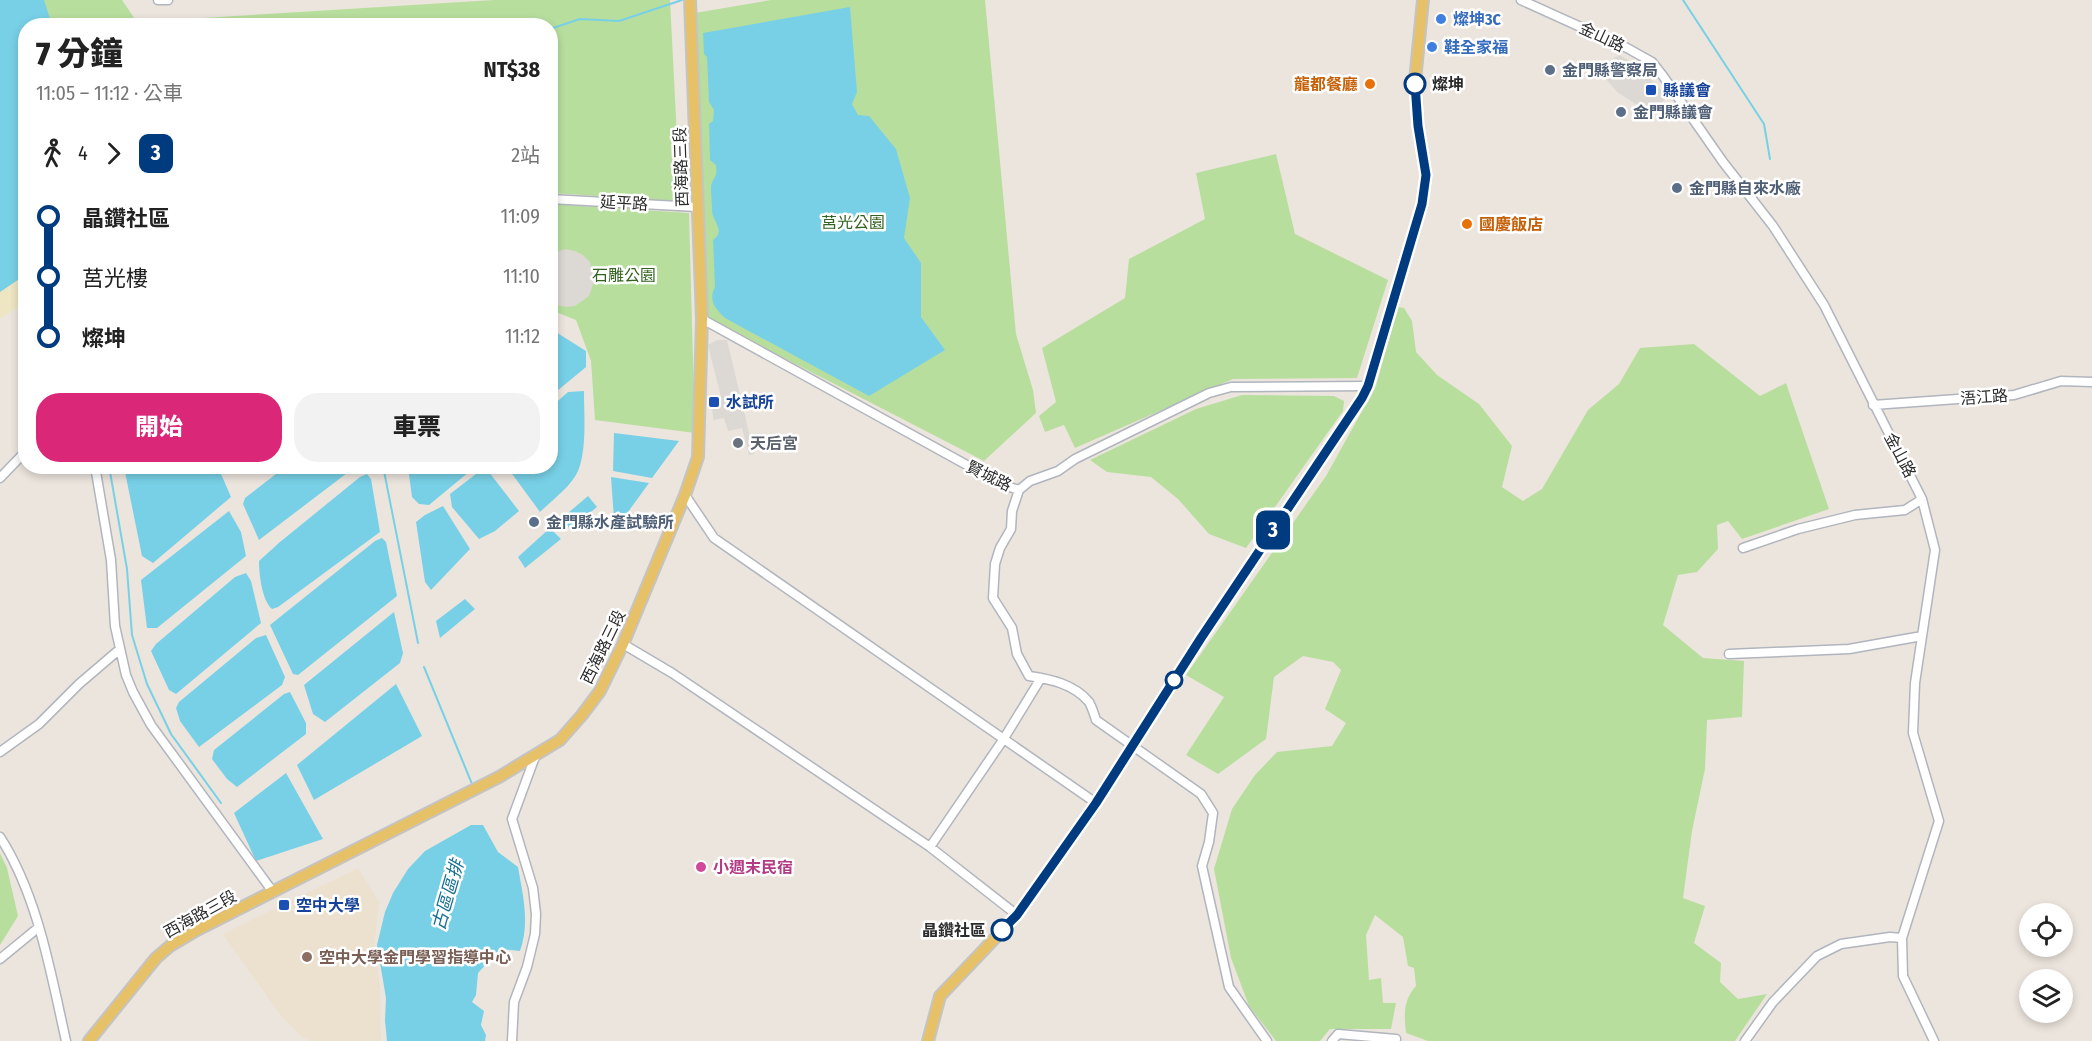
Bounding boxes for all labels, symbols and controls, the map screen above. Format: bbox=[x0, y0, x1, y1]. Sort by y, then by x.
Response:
place label: 燦坤3C bbox=[1453, 10, 1502, 29]
marker: 燦坤3C bbox=[1434, 12, 1448, 26]
street label: 金山路 bbox=[1576, 18, 1628, 56]
text: 7 分鐘 bbox=[36, 34, 123, 74]
place label: 鞋全家福 bbox=[1444, 38, 1508, 57]
marker: 鞋全家福 bbox=[1425, 40, 1439, 54]
text: NT$38 bbox=[484, 56, 540, 83]
place label: 金門縣警察局 bbox=[1562, 61, 1658, 80]
marker: 金門縣警察局 bbox=[1543, 63, 1557, 77]
marker: 燦坤 bbox=[1404, 73, 1426, 95]
place label: 龍都餐廳 bbox=[1294, 75, 1358, 94]
place label: 燦坤 bbox=[1432, 75, 1464, 94]
marker: 龍都餐廳 bbox=[1363, 77, 1377, 91]
text: 11:05 – 11:12 · 公車 bbox=[36, 81, 183, 105]
place label: 縣議會 bbox=[1663, 81, 1711, 100]
marker: 縣議會 bbox=[1644, 83, 1658, 97]
place label: 金門縣議會 bbox=[1633, 103, 1713, 122]
marker: 金門縣議會 bbox=[1614, 105, 1628, 119]
street label: 西海路三段 bbox=[670, 127, 692, 207]
icon: walk bbox=[36, 137, 69, 170]
icon: forward bbox=[97, 137, 130, 170]
text: 3 bbox=[151, 140, 161, 166]
text: 4 bbox=[78, 141, 88, 165]
text: 2站 bbox=[511, 143, 540, 167]
place label: 金門縣自來水廠 bbox=[1689, 179, 1801, 198]
marker: 金門縣自來水廠 bbox=[1670, 181, 1684, 195]
street label: 延平路 bbox=[600, 192, 648, 214]
text: 11:09 bbox=[500, 204, 540, 228]
text: 晶鑽社區 bbox=[82, 205, 170, 232]
park label: 莒光公園 bbox=[821, 213, 885, 232]
place label: 國慶飯店 bbox=[1479, 215, 1543, 234]
marker: 國慶飯店 bbox=[1460, 217, 1474, 231]
text: 11:10 bbox=[503, 264, 540, 288]
text: 莒光樓 bbox=[82, 265, 148, 292]
park label: 石雕公園 bbox=[592, 266, 656, 285]
text: 11:12 bbox=[505, 324, 540, 348]
text: 燦坤 bbox=[82, 325, 126, 352]
street label: 浯江路 bbox=[1959, 386, 2009, 408]
button: 開始 bbox=[36, 393, 282, 462]
button: 車票 bbox=[294, 393, 540, 462]
place label: 水試所 bbox=[726, 393, 774, 412]
marker: 水試所 bbox=[707, 395, 721, 409]
street label: 金山路 bbox=[1880, 429, 1920, 481]
place label: 天后宮 bbox=[750, 434, 798, 453]
marker: 天后宮 bbox=[731, 436, 745, 450]
street label: 賢城路 bbox=[963, 457, 1015, 495]
line badge: 3 bbox=[1254, 510, 1292, 550]
place label: 金門縣水產試驗所 bbox=[546, 513, 674, 532]
marker: 金門縣水產試驗所 bbox=[527, 515, 541, 529]
text: 3 bbox=[1268, 517, 1278, 543]
street label: 西海路三段 bbox=[577, 607, 629, 687]
unlabelled marker bbox=[1165, 671, 1183, 689]
water label: 古區區排 bbox=[428, 855, 469, 933]
place label: 小週末民宿 bbox=[713, 858, 793, 877]
marker: 小週末民宿 bbox=[694, 860, 708, 874]
street label: 西海路三段 bbox=[160, 886, 240, 942]
place label: 空中大學 bbox=[296, 896, 360, 915]
marker: 空中大學 bbox=[277, 898, 291, 912]
map controls bbox=[2019, 903, 2073, 1023]
button: locate bbox=[2019, 903, 2073, 957]
marker: 晶鑽社區 bbox=[991, 919, 1013, 941]
place label: 晶鑽社區 bbox=[922, 921, 986, 940]
place label: 空中大學金門學習指導中心 bbox=[319, 948, 511, 967]
marker: 空中大學金門學習指導中心 bbox=[300, 950, 314, 964]
button: layers bbox=[2019, 969, 2073, 1023]

